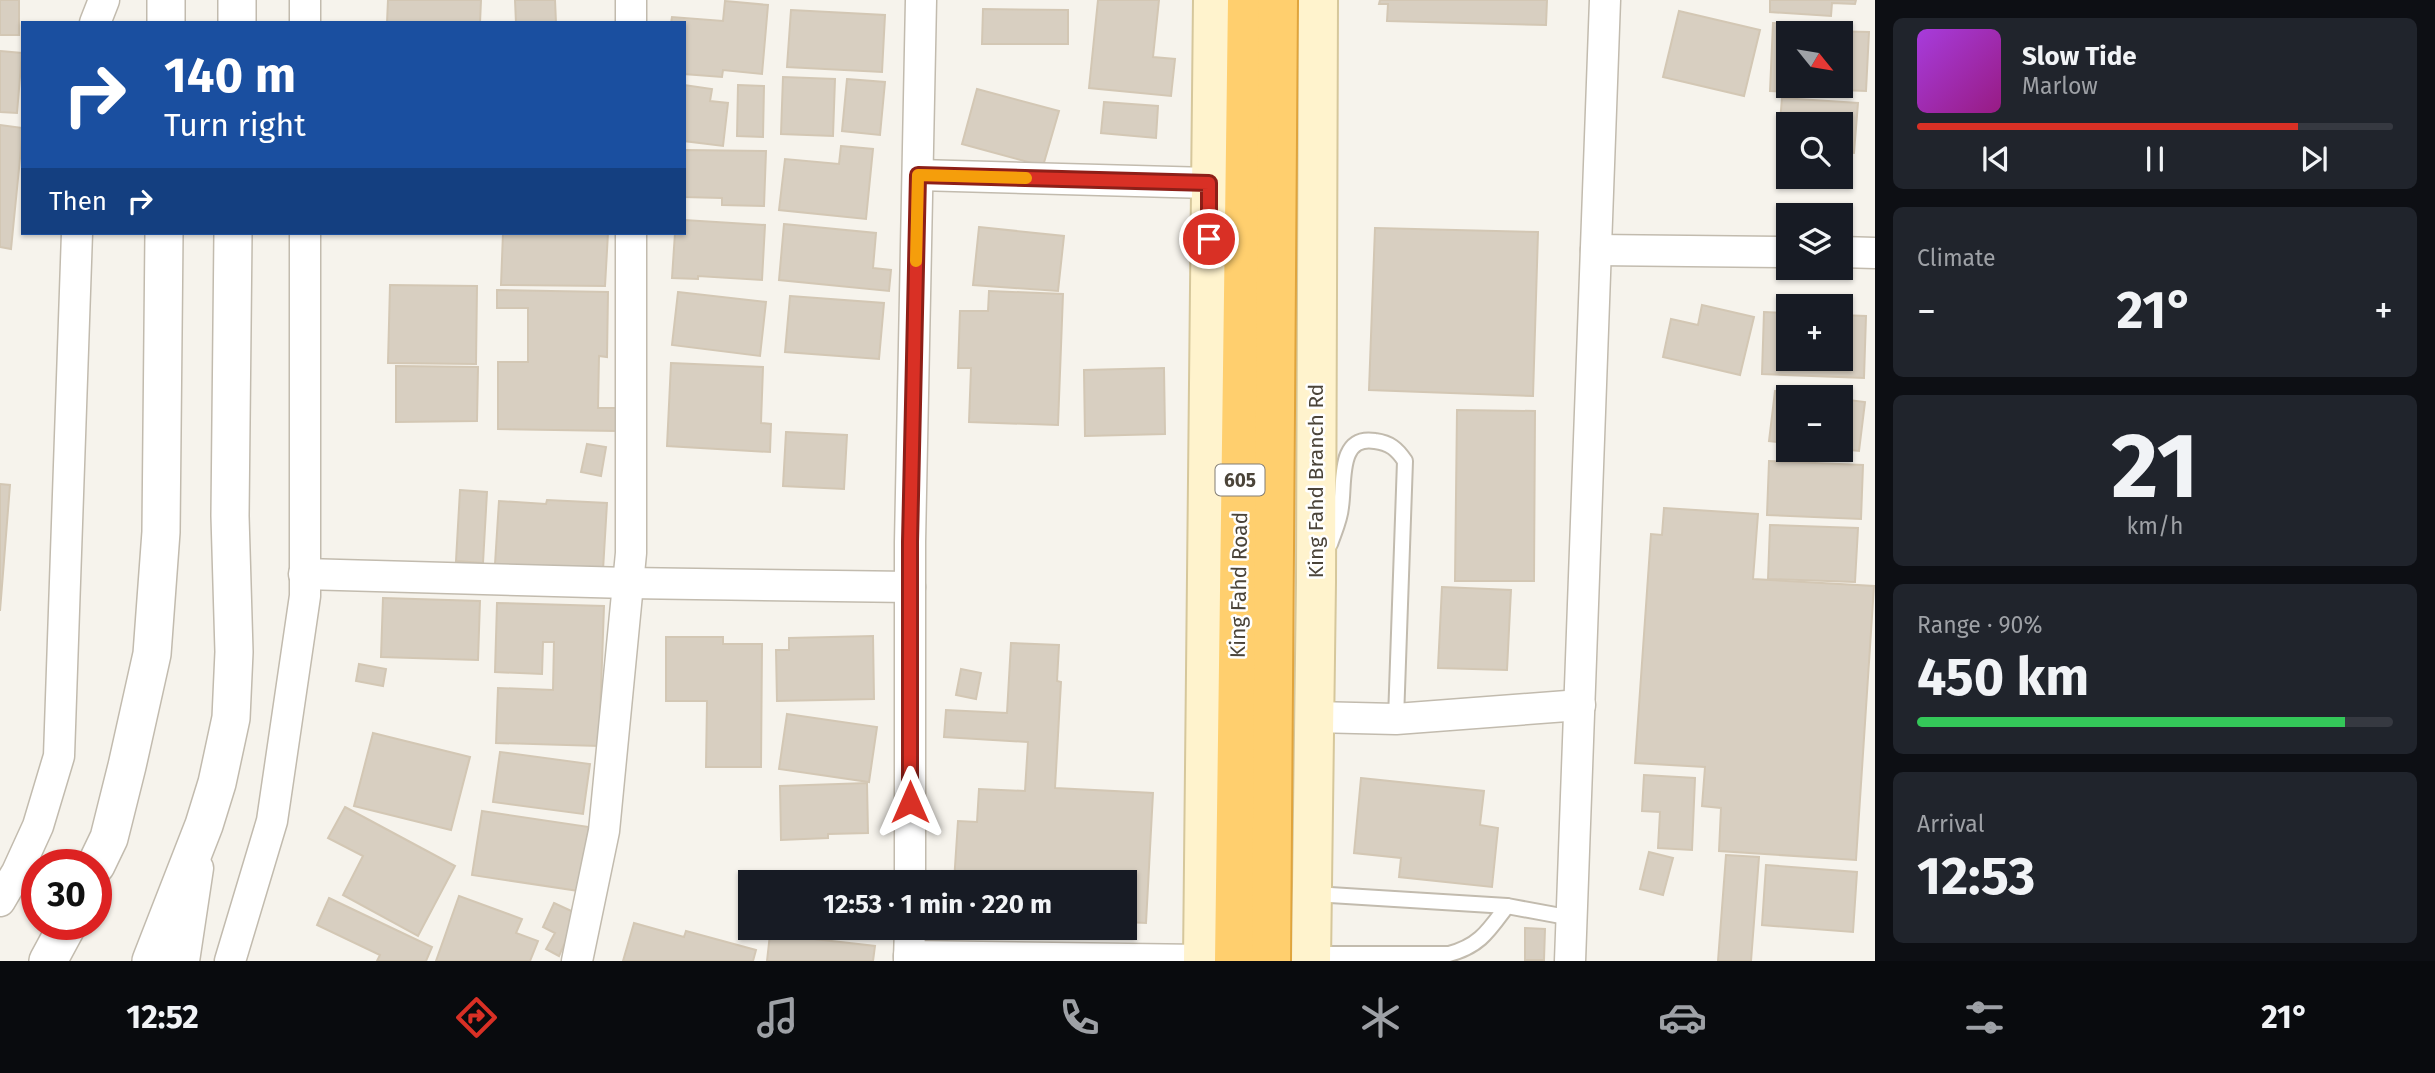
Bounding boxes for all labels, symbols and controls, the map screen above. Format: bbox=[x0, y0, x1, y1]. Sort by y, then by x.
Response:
north arrow bbox=[1776, 21, 1853, 98]
map controls bbox=[1776, 21, 1853, 462]
text: Slow Tide bbox=[2022, 41, 2137, 72]
text: 140 m bbox=[164, 46, 296, 105]
icon: right bbox=[49, 49, 140, 140]
text: Marlow bbox=[2022, 72, 2098, 100]
text: Turn right bbox=[164, 106, 306, 144]
button: search bbox=[1776, 112, 1853, 189]
icon: previous bbox=[1977, 140, 2015, 178]
icon: pause bbox=[2136, 140, 2174, 178]
icon: next bbox=[2295, 140, 2333, 178]
icon: right bbox=[121, 182, 159, 220]
text: Then bbox=[49, 186, 107, 217]
button: layers bbox=[1776, 203, 1853, 280]
pin bbox=[1179, 209, 1239, 269]
icon: arrive bbox=[1190, 220, 1228, 258]
text: Climate bbox=[1917, 244, 1996, 272]
text: 21° bbox=[2117, 279, 2194, 342]
text: − bbox=[1917, 288, 1936, 334]
text: + bbox=[2374, 288, 2393, 334]
button: + bbox=[1776, 294, 1853, 371]
street label: King Fahd Branch Rd bbox=[1303, 384, 1329, 578]
button: − bbox=[1776, 385, 1853, 462]
text: 21 bbox=[2111, 412, 2199, 521]
road number: 605 bbox=[1216, 464, 1264, 495]
street label: King Fahd Road bbox=[1225, 512, 1253, 658]
text: km/h bbox=[2127, 512, 2183, 540]
text: Range · 90% bbox=[1917, 611, 2042, 639]
text: 450 km bbox=[1917, 646, 2089, 709]
position arrow bbox=[873, 765, 947, 839]
text: Arrival bbox=[1917, 810, 1984, 838]
text: 12:53 bbox=[1917, 845, 2035, 908]
speed limit sign: 30 bbox=[21, 849, 112, 940]
text: 12:53 · 1 min · 220 m bbox=[823, 889, 1052, 920]
icon: directions bbox=[452, 993, 501, 1042]
icon: music bbox=[753, 993, 802, 1042]
icon: phone bbox=[1055, 993, 1104, 1042]
icon: climate bbox=[1356, 993, 1405, 1042]
icon: car bbox=[1658, 993, 1707, 1042]
icon: filters bbox=[1960, 993, 2009, 1042]
text: 12:52 bbox=[126, 998, 199, 1036]
text: 21° bbox=[2261, 998, 2309, 1036]

